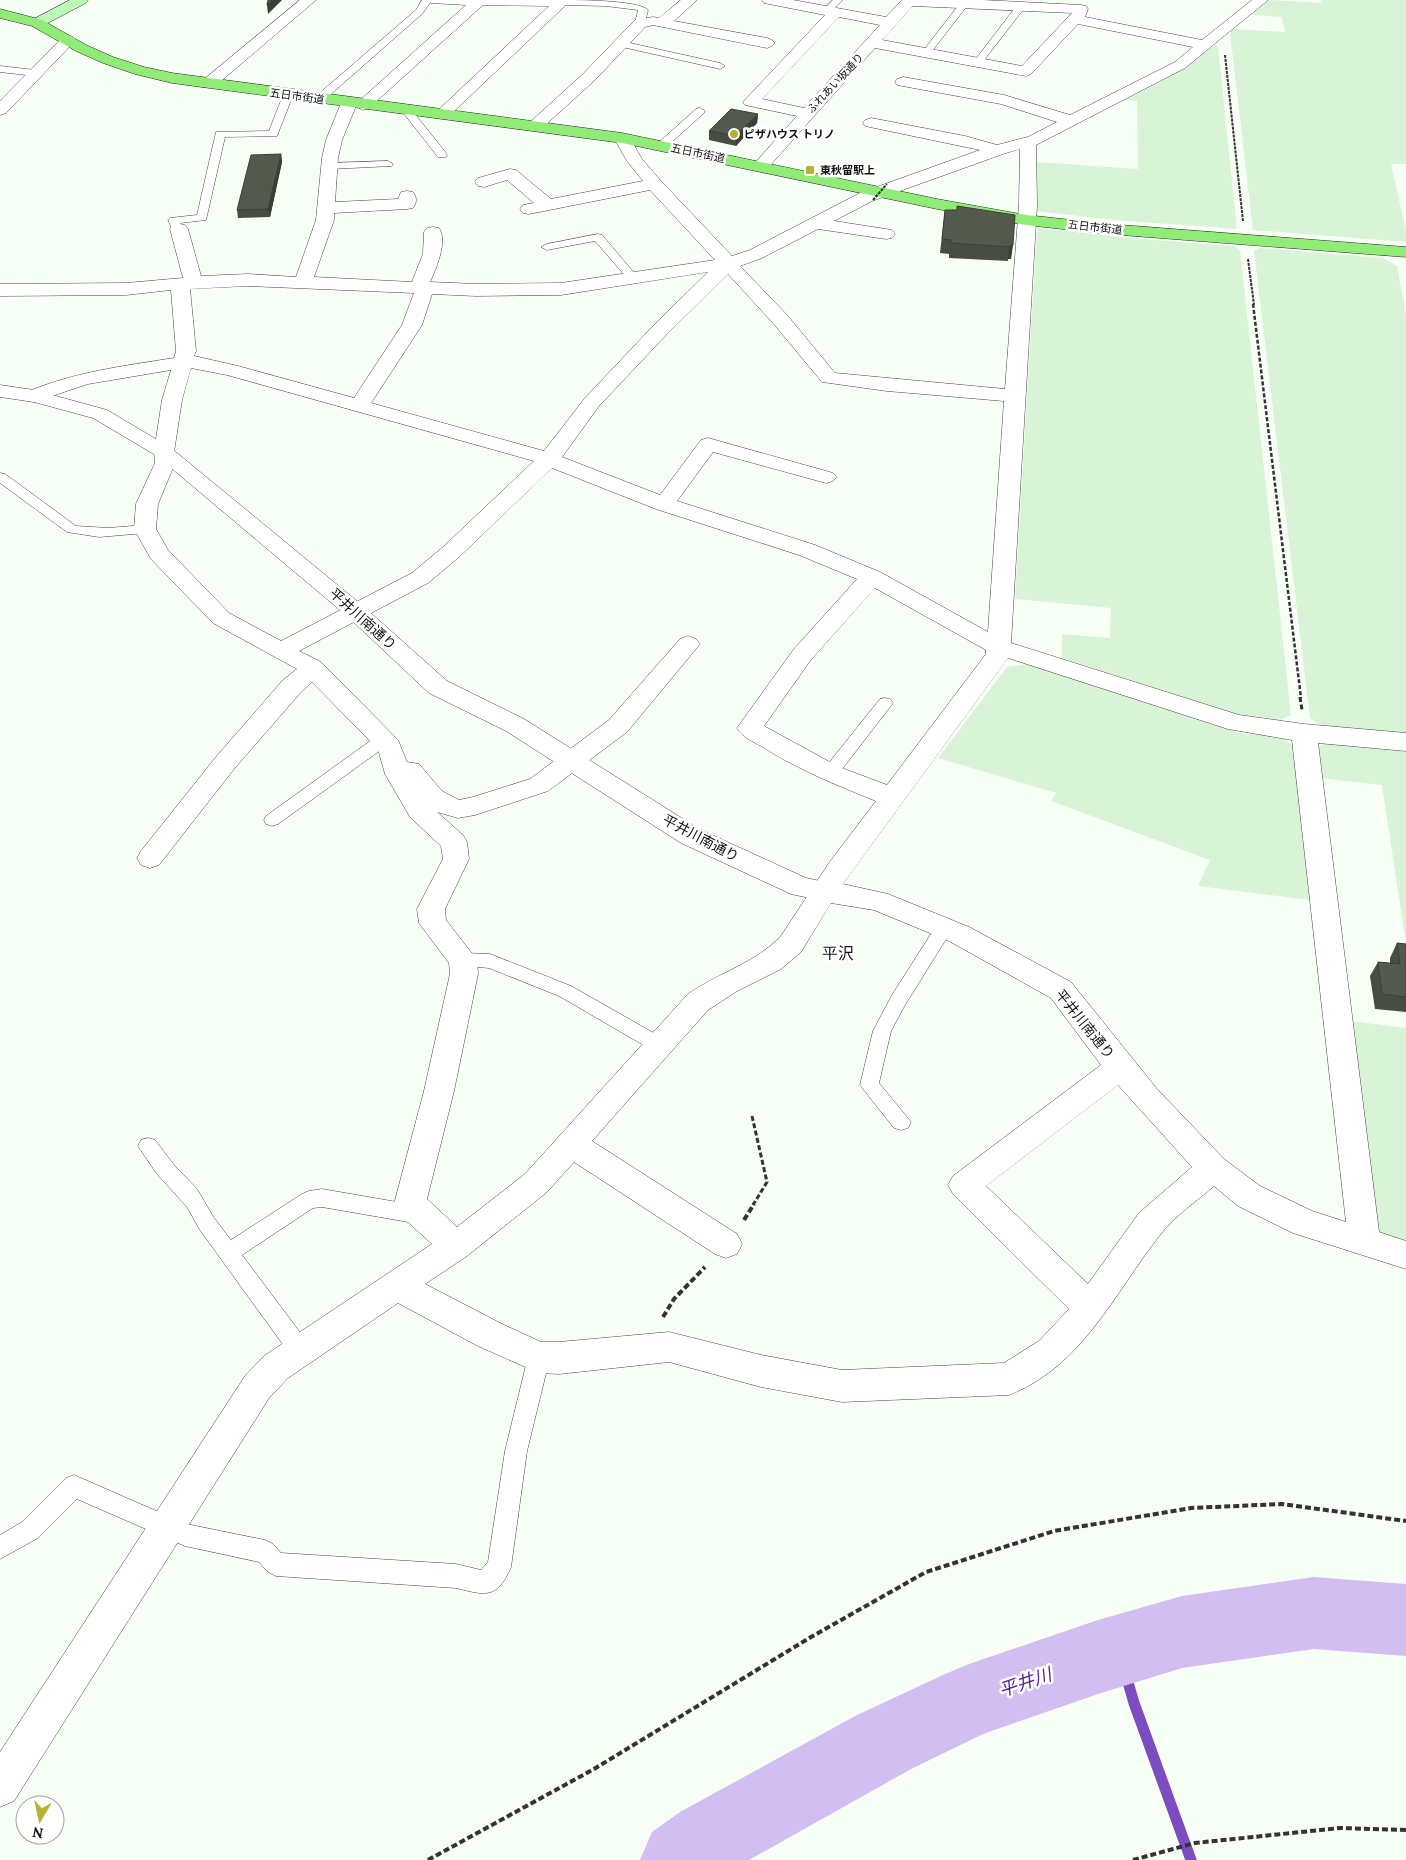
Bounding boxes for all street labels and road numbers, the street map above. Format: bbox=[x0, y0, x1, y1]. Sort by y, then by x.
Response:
street label: ふれあい坂通り bbox=[804, 50, 866, 116]
street label: 五日市街道 bbox=[269, 85, 325, 107]
street label: 五日市街道 bbox=[670, 140, 726, 166]
street label: 五日市街道 bbox=[1067, 217, 1123, 237]
street label: 平井川南通り bbox=[326, 584, 400, 654]
street label: 平井川南通り bbox=[660, 810, 742, 866]
street label: 平井川南通り bbox=[1052, 986, 1118, 1062]

